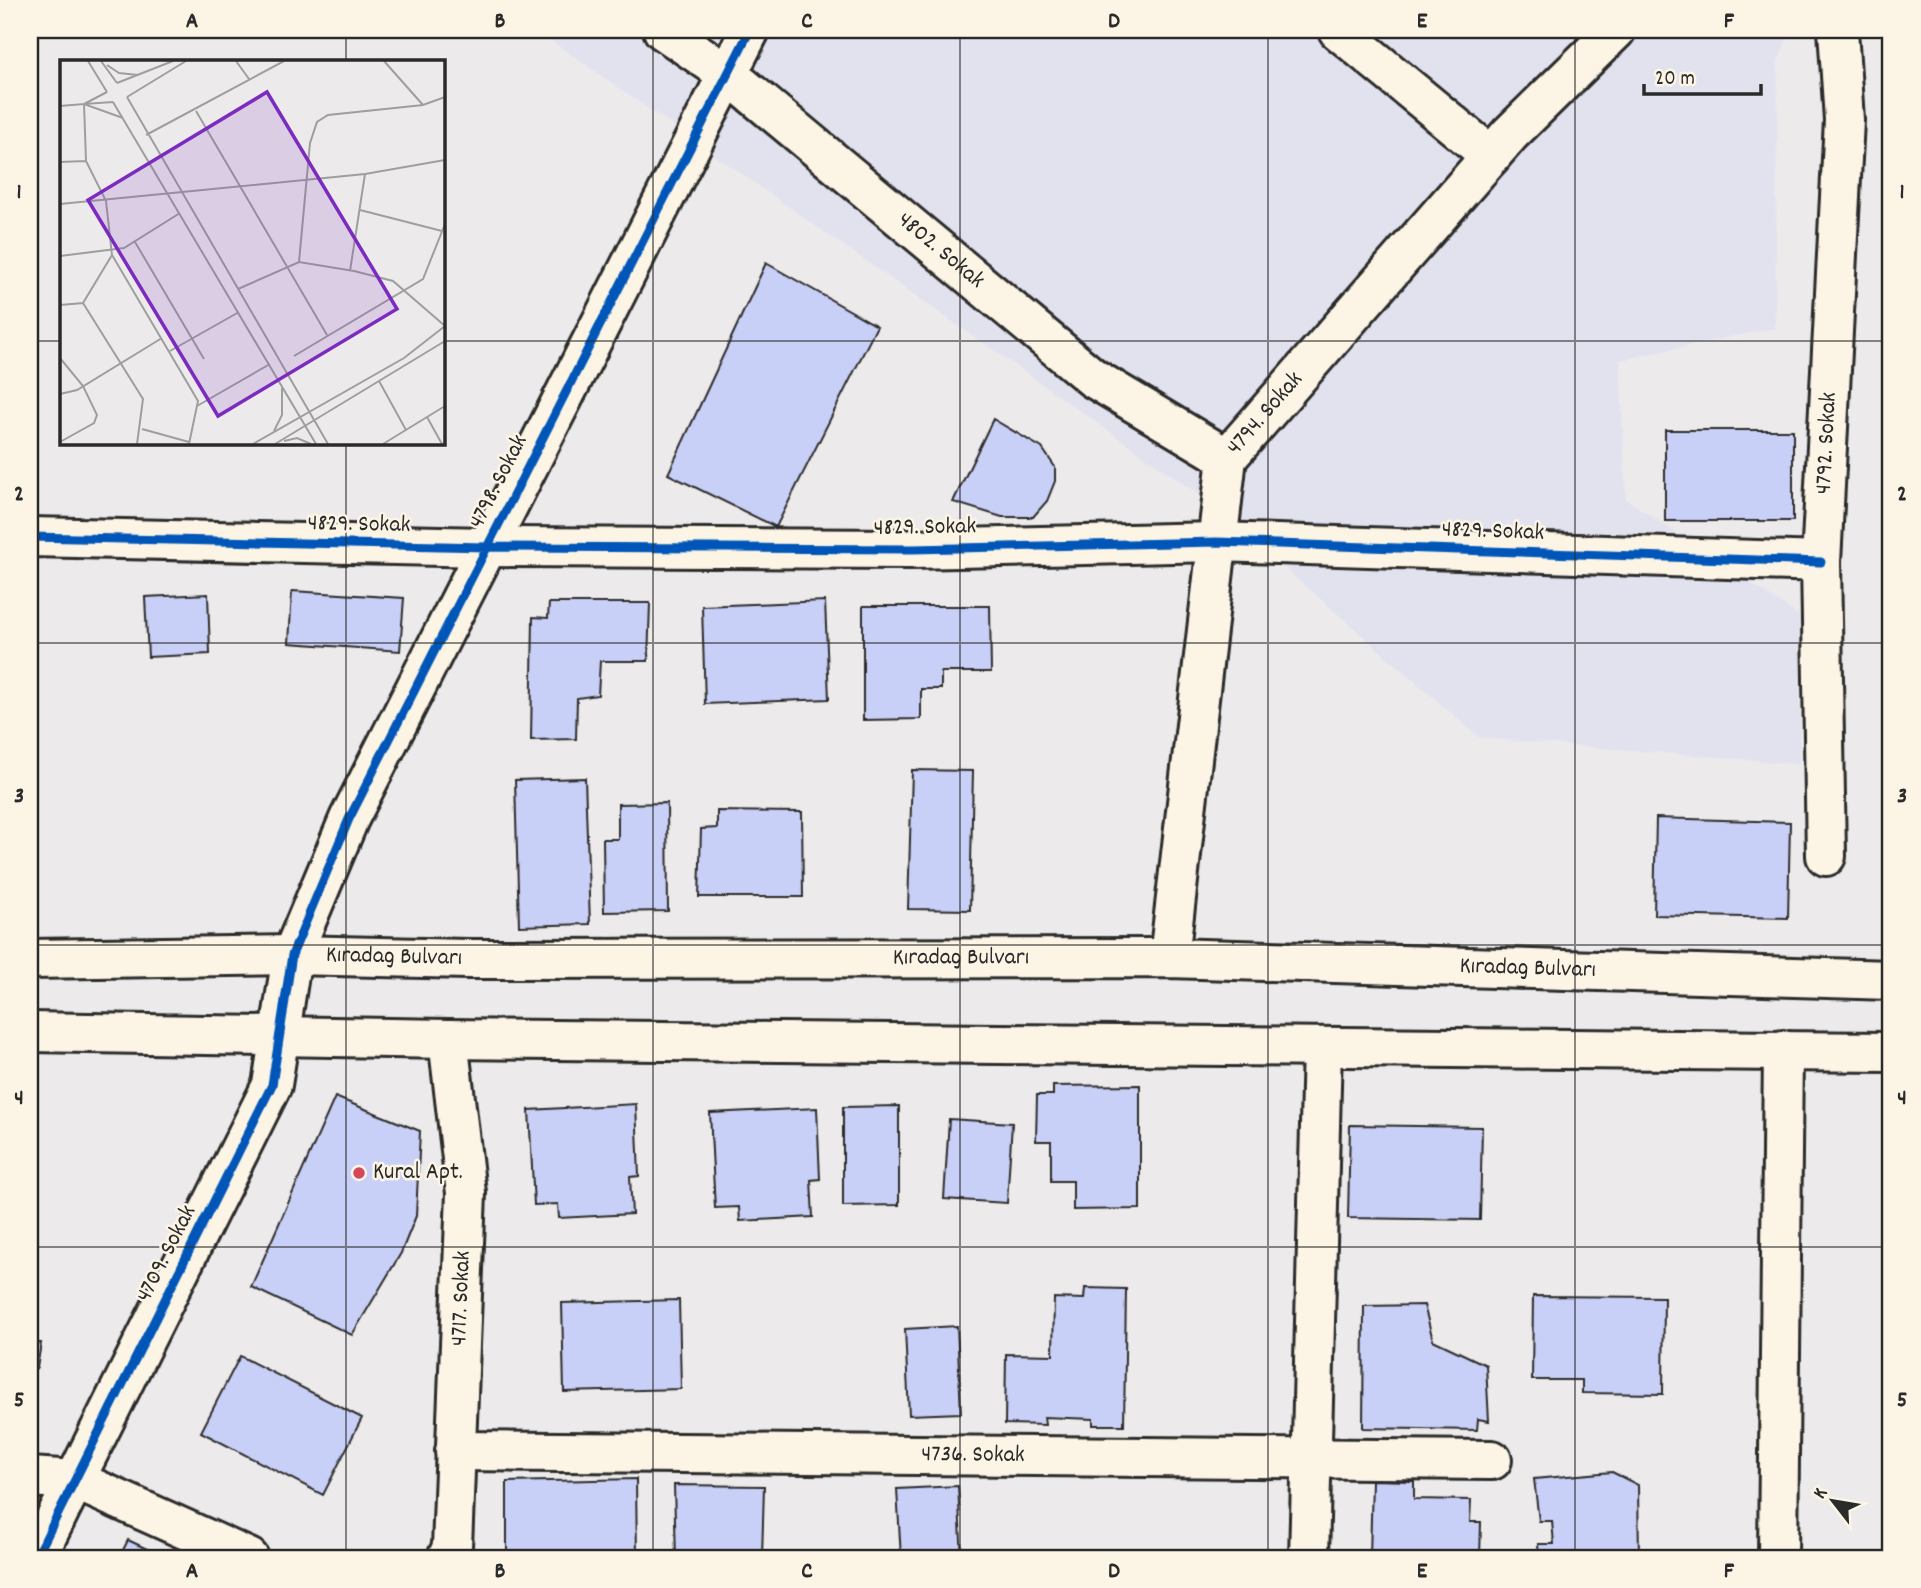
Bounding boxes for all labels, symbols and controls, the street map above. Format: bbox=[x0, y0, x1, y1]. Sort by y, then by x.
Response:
text: A bbox=[186, 6, 198, 39]
text: B bbox=[495, 6, 506, 39]
text: C bbox=[801, 6, 813, 39]
text: D bbox=[1108, 6, 1120, 39]
text: E bbox=[1417, 6, 1428, 39]
text: F bbox=[1724, 6, 1735, 39]
scale bar bbox=[1644, 52, 1762, 96]
inset map bbox=[60, 60, 444, 444]
text: 20 m bbox=[1655, 65, 1695, 95]
text: 1 bbox=[16, 177, 22, 210]
text: 1 bbox=[1899, 177, 1905, 210]
street label: 4802. Sokak bbox=[889, 204, 992, 298]
street label: 4794. Sokak bbox=[1219, 364, 1312, 463]
street label: 4792. Sokak bbox=[1808, 391, 1847, 495]
street label: 4798. Sokak bbox=[461, 429, 537, 535]
text: 2 bbox=[14, 479, 24, 512]
text: 2 bbox=[1897, 479, 1907, 512]
street label: 4829. Sokak bbox=[307, 507, 411, 543]
street label: 4829. Sokak bbox=[873, 510, 977, 546]
street label: 4829. Sokak bbox=[1441, 513, 1545, 551]
text: 3 bbox=[14, 781, 24, 814]
text: 3 bbox=[1897, 781, 1907, 814]
street label: Kıradag Bulvarı bbox=[325, 939, 462, 976]
street label: Kıradag Bulvarı bbox=[893, 941, 1029, 975]
street label: Kıradag Bulvarı bbox=[1459, 950, 1596, 988]
text: 4 bbox=[14, 1083, 24, 1116]
text: 4 bbox=[1897, 1083, 1907, 1116]
place label: Kural Apt. bbox=[373, 1156, 463, 1190]
marker: Kural Apt. bbox=[351, 1165, 367, 1181]
street label: 4709. Sokak bbox=[128, 1200, 206, 1308]
street label: 4717. Sokak bbox=[443, 1250, 481, 1347]
text: 5 bbox=[14, 1385, 24, 1418]
text: 5 bbox=[1897, 1385, 1907, 1418]
street label: 4736. Sokak bbox=[921, 1438, 1025, 1473]
north arrow bbox=[1798, 1466, 1868, 1536]
text: K bbox=[1808, 1483, 1835, 1505]
text: A bbox=[186, 1556, 198, 1588]
text: B bbox=[495, 1556, 506, 1588]
text: C bbox=[801, 1556, 813, 1588]
text: D bbox=[1108, 1556, 1120, 1588]
text: E bbox=[1417, 1556, 1428, 1588]
text: F bbox=[1724, 1556, 1735, 1588]

